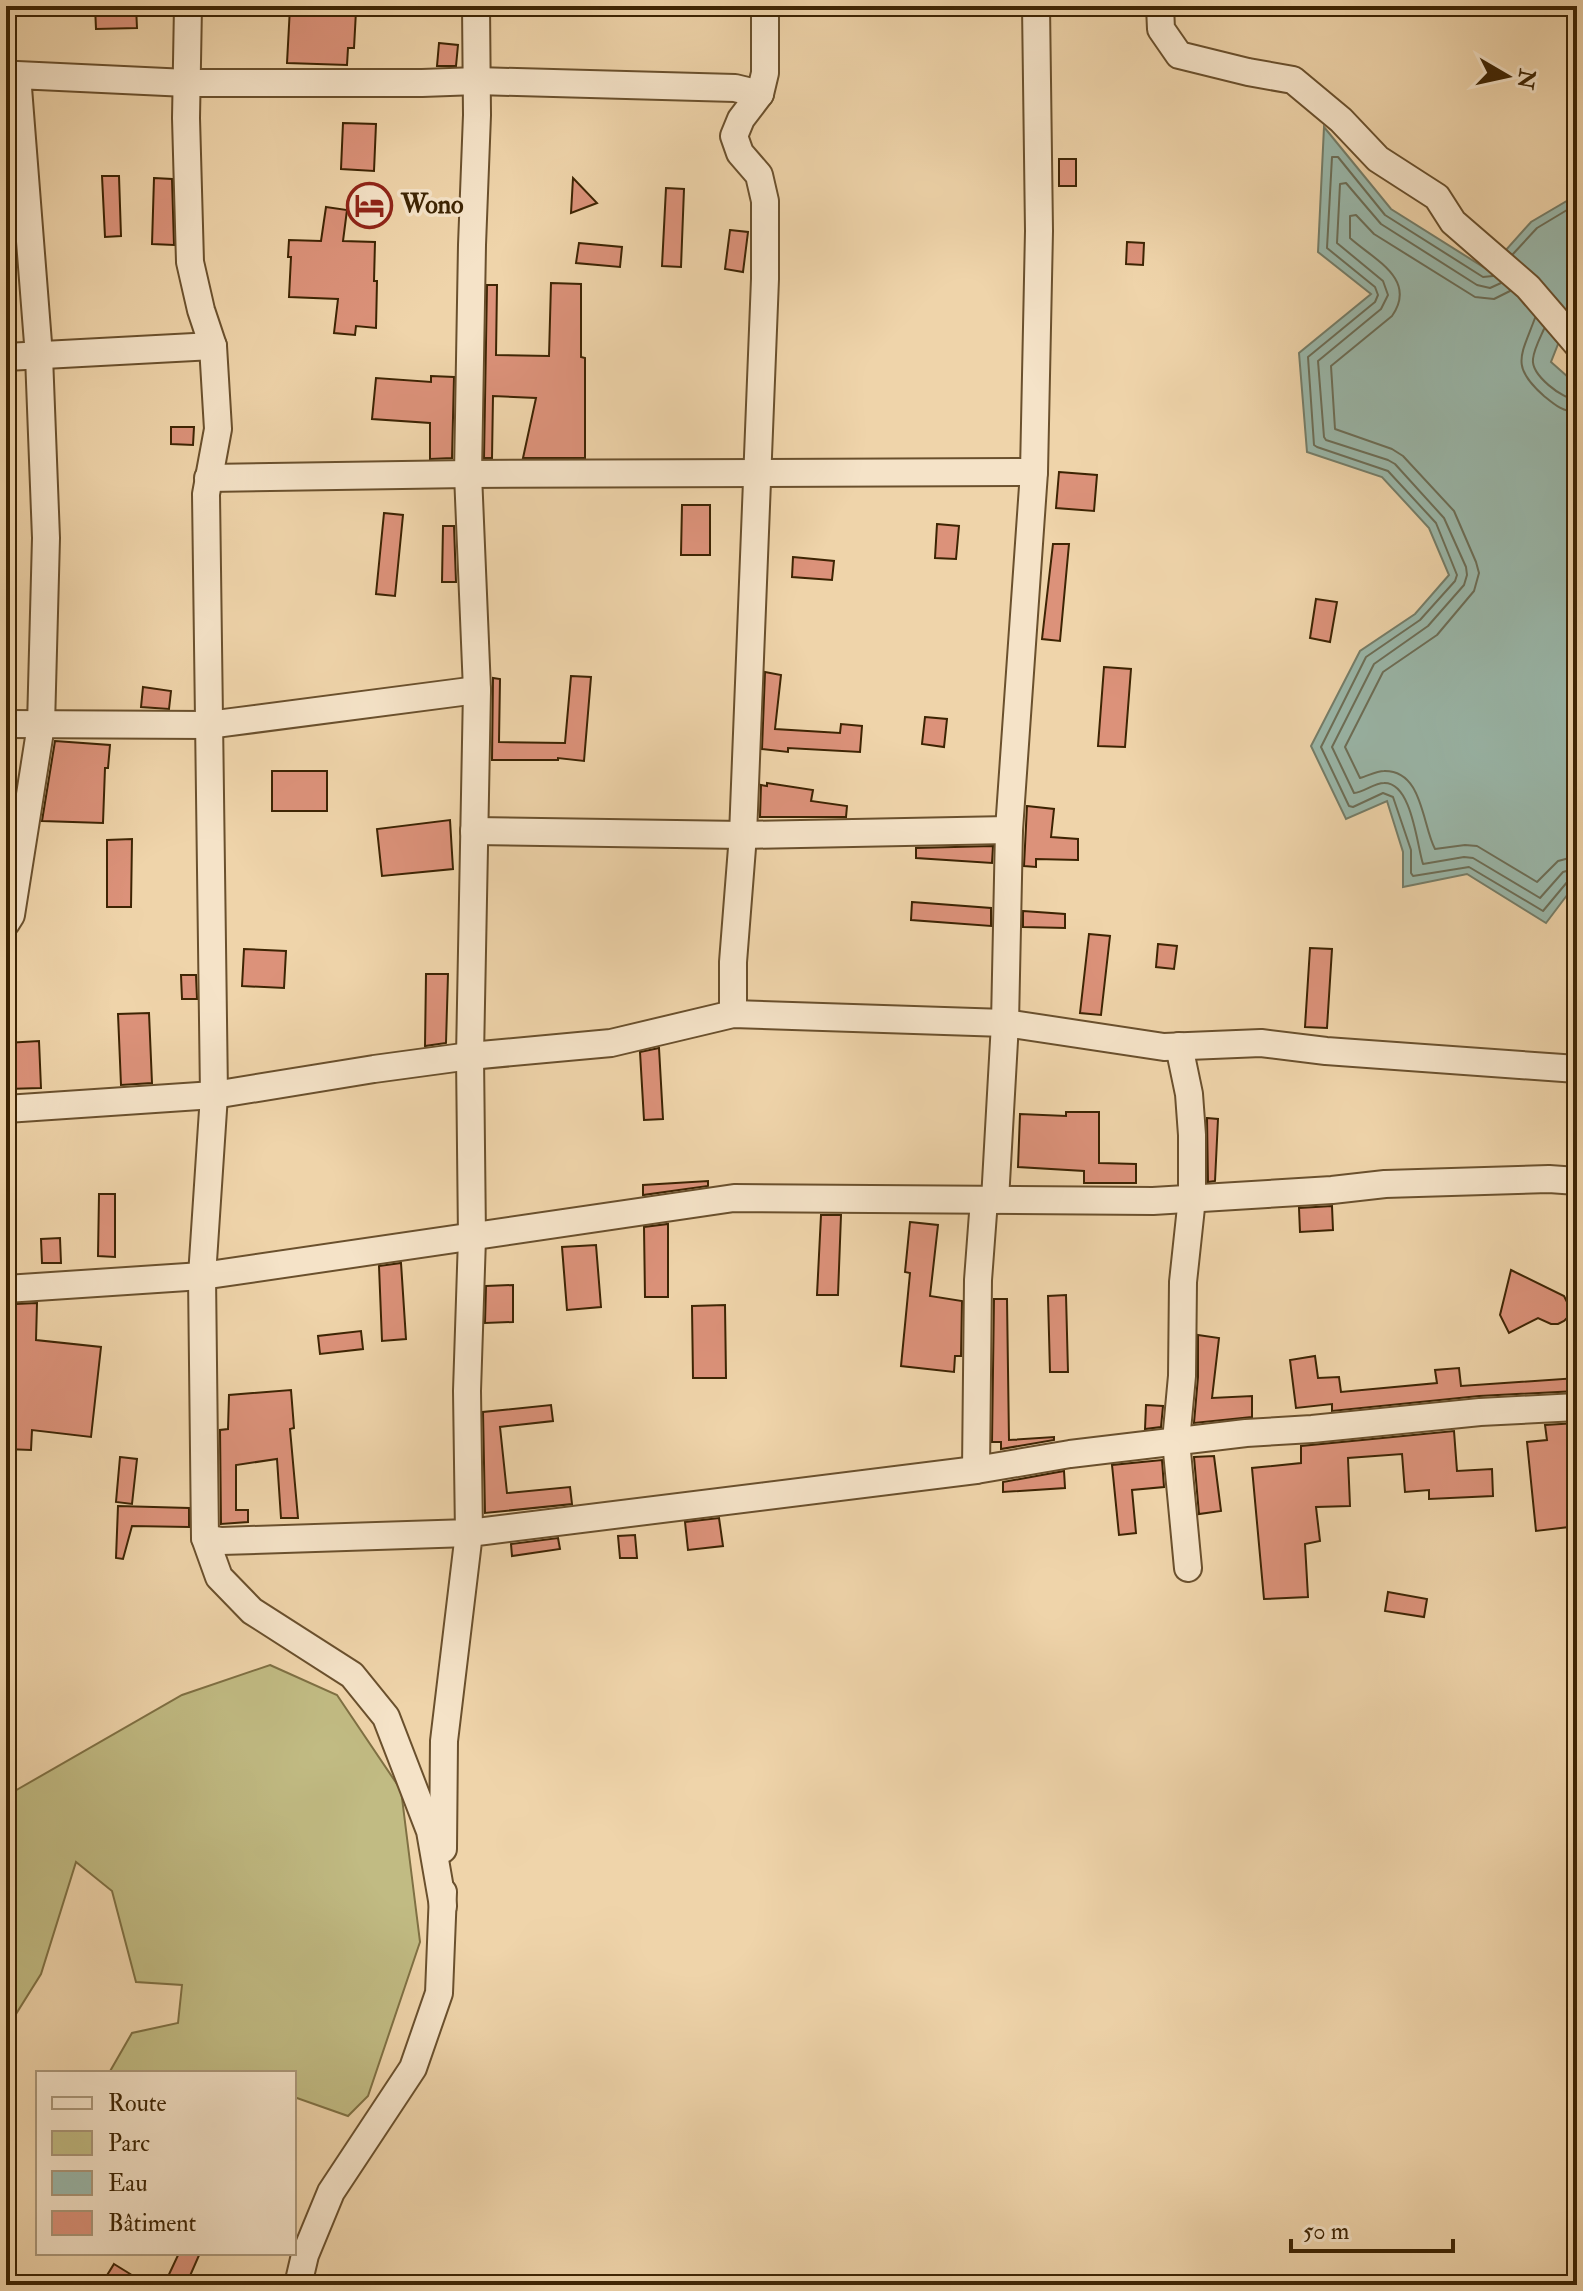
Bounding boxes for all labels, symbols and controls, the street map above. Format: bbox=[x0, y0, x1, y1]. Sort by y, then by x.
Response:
north arrow bbox=[1467, 36, 1547, 116]
text: N bbox=[1510, 66, 1541, 91]
hotel icon: Wono bbox=[346, 181, 394, 229]
place label: Wono bbox=[400, 189, 464, 221]
legend bbox=[36, 2071, 296, 2255]
text: Route bbox=[108, 2088, 167, 2119]
text: Parc bbox=[108, 2128, 150, 2159]
text: Eau bbox=[108, 2168, 148, 2199]
scale bar bbox=[1291, 2203, 1453, 2253]
text: Bâtiment bbox=[108, 2208, 197, 2239]
text: 50 m bbox=[1303, 2216, 1350, 2247]

